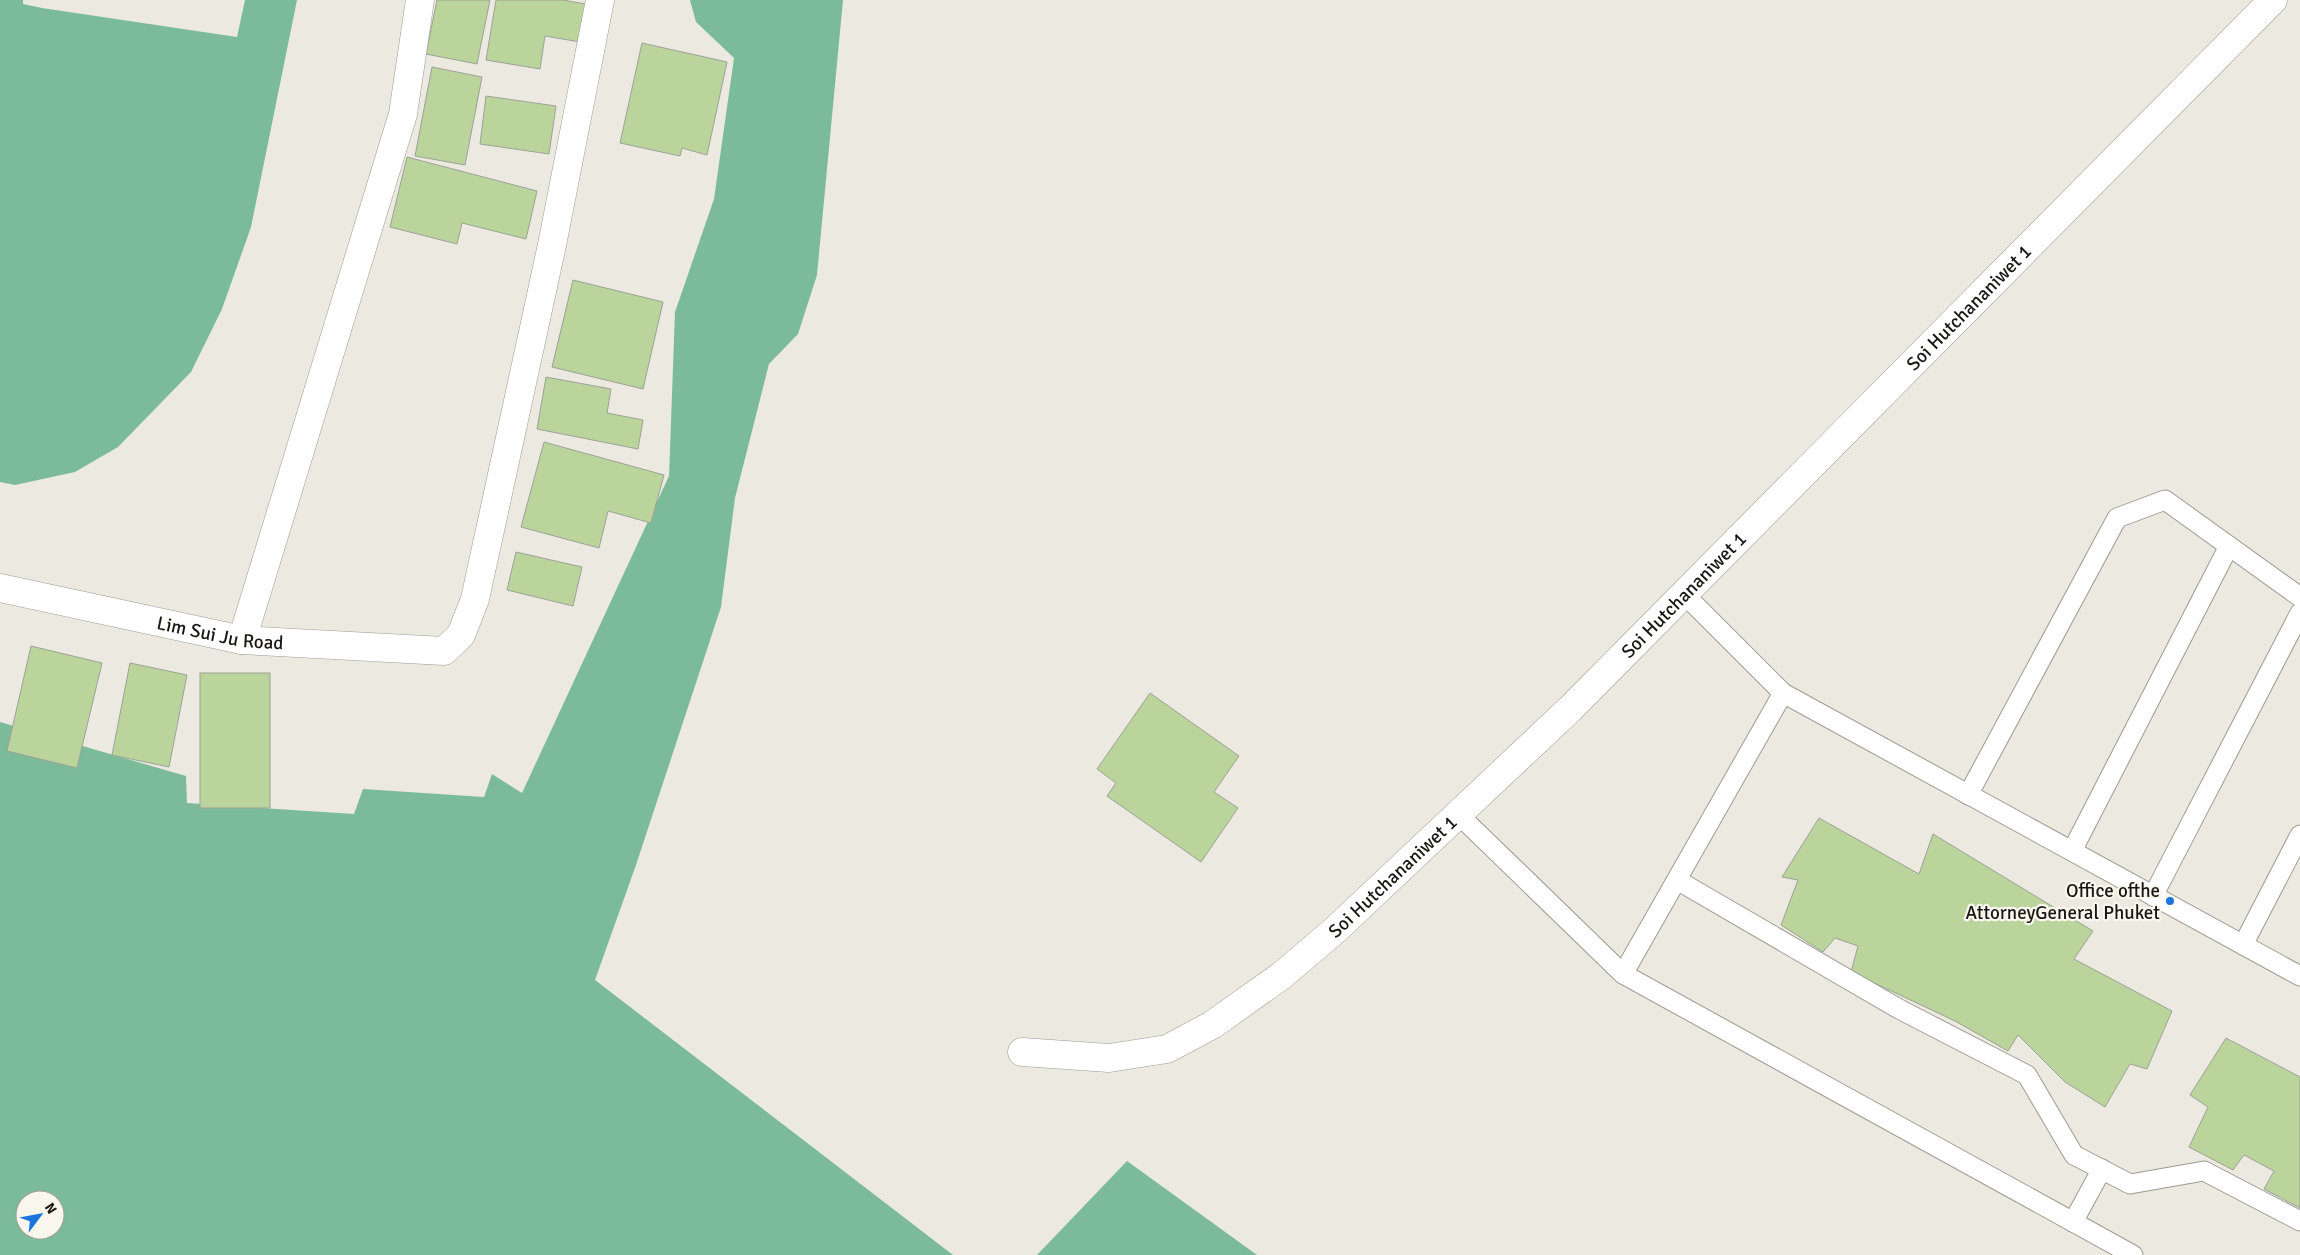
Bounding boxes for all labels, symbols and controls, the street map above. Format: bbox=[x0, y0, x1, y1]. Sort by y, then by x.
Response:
street label: Soi Hutchananiwet 1 bbox=[1902, 240, 2037, 376]
street label: Soi Hutchananiwet 1 bbox=[1616, 527, 1752, 664]
street label: Lim Sui Ju Road bbox=[155, 611, 284, 655]
street label: Soi Hutchananiwet 1 bbox=[1324, 811, 1462, 943]
place label: Office ofthe AttorneyGeneral Phuket bbox=[1966, 879, 2160, 925]
marker: Office ofthe AttorneyGeneral Phuket bbox=[2164, 895, 2176, 907]
north arrow bbox=[15, 1190, 65, 1240]
text: N bbox=[41, 1200, 60, 1217]

